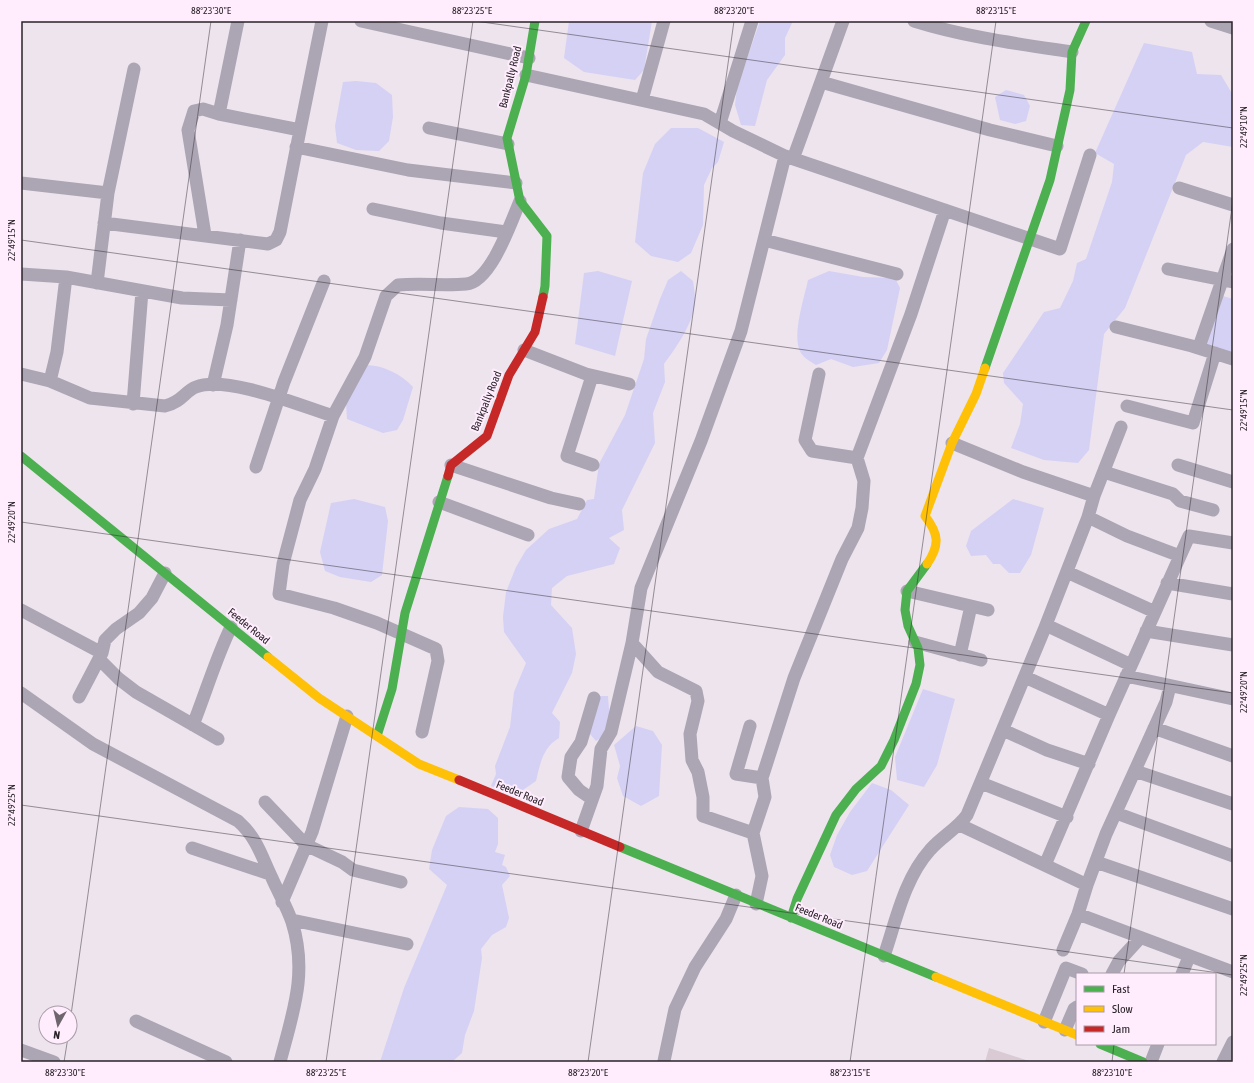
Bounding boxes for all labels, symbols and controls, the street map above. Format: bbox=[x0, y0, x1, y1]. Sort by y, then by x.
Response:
text: 88°23'30"E bbox=[191, 5, 232, 16]
text: 88°23'25"E bbox=[452, 5, 493, 16]
text: 88°23'20"E bbox=[714, 5, 755, 16]
text: 88°23'15"E bbox=[976, 5, 1017, 16]
street label: Bankpally Road bbox=[496, 45, 524, 109]
text: 22°49'10"N bbox=[1238, 106, 1249, 148]
text: 22°49'15"N bbox=[6, 219, 17, 261]
street label: Bankpally Road bbox=[469, 369, 503, 433]
text: 22°49'15"N bbox=[1238, 389, 1249, 431]
text: 22°49'20"N bbox=[6, 501, 17, 543]
street label: Feeder Road bbox=[226, 606, 272, 646]
text: 22°49'20"N bbox=[1238, 671, 1249, 713]
street label: Feeder Road bbox=[495, 778, 545, 808]
text: 22°49'25"N bbox=[6, 784, 17, 826]
street label: Feeder Road bbox=[794, 901, 844, 931]
text: 22°49'25"N bbox=[1238, 954, 1249, 996]
legend bbox=[1076, 973, 1216, 1045]
text: Fast bbox=[1112, 982, 1130, 996]
text: Slow bbox=[1112, 1002, 1133, 1016]
north arrow bbox=[38, 1005, 78, 1045]
text: Jam bbox=[1112, 1022, 1130, 1036]
text: N bbox=[53, 1029, 61, 1041]
text: 88°23'30"E bbox=[45, 1067, 86, 1078]
text: 88°23'25"E bbox=[306, 1067, 347, 1078]
text: 88°23'20"E bbox=[568, 1067, 609, 1078]
text: 88°23'15"E bbox=[830, 1067, 871, 1078]
text: 88°23'10"E bbox=[1092, 1067, 1133, 1078]

